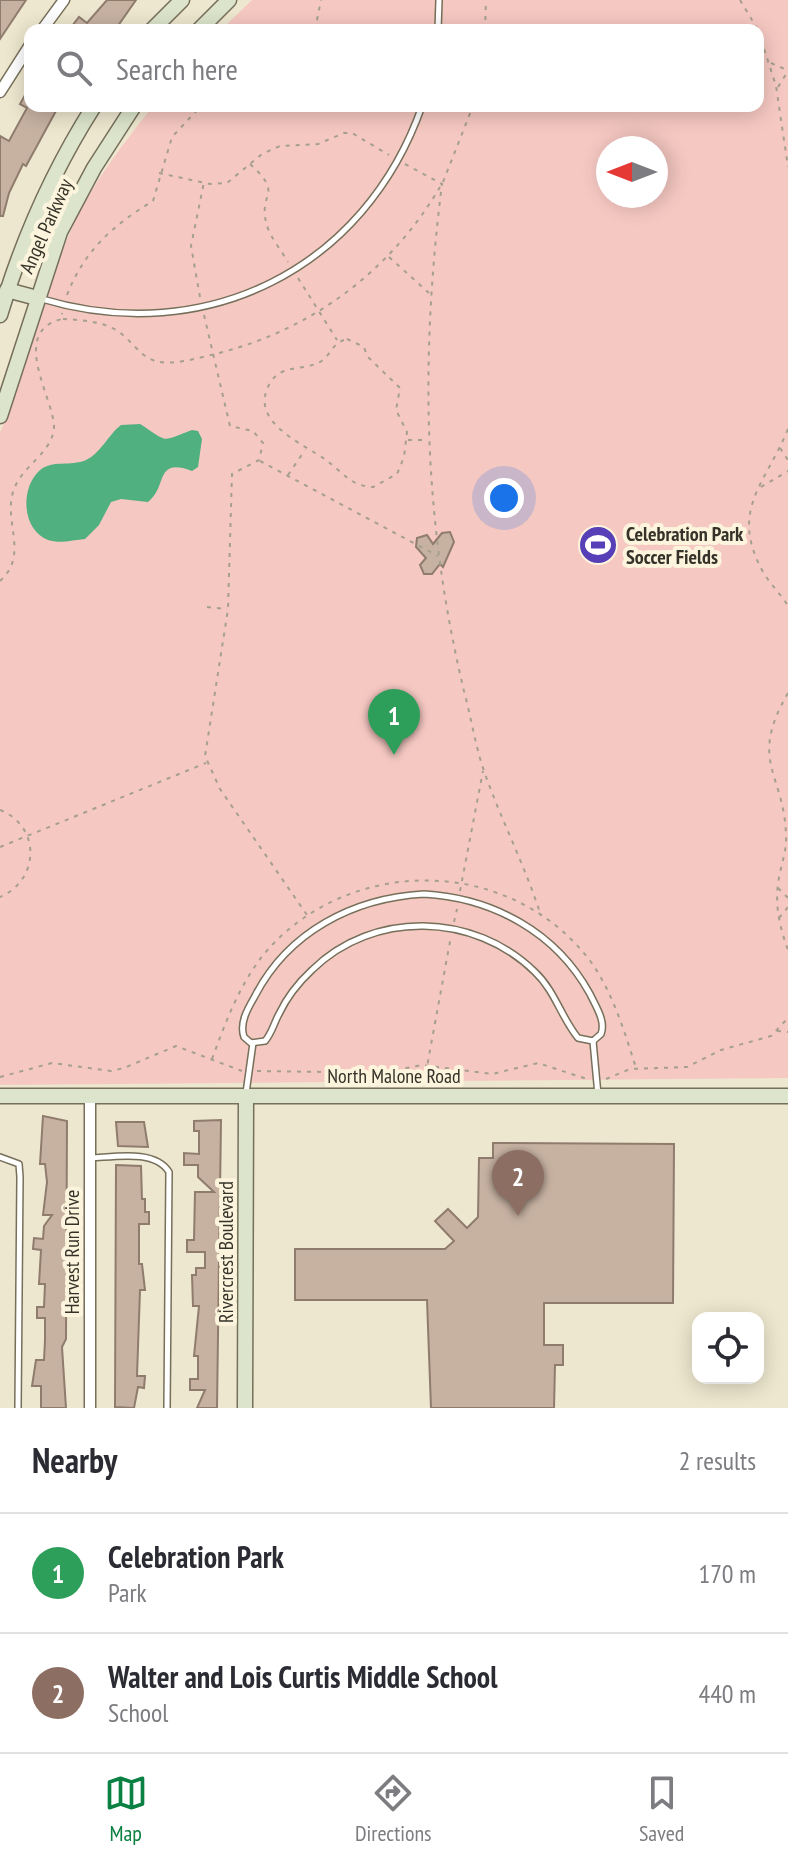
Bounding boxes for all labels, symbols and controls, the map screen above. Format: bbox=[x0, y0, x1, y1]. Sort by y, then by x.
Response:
search box bbox=[24, 24, 764, 112]
icon: search bbox=[52, 46, 96, 90]
text: Search here bbox=[116, 49, 238, 88]
north arrow bbox=[596, 136, 668, 208]
street label: Angel Parkway bbox=[14, 174, 79, 277]
your location bbox=[484, 478, 524, 518]
place label: Celebration Park Soccer Fields bbox=[626, 521, 744, 570]
sports icon: Celebration Park Soccer Fields bbox=[577, 524, 619, 566]
pin: 1 bbox=[368, 689, 420, 755]
street label: North Malone Road bbox=[327, 1063, 461, 1089]
pin: 2 bbox=[492, 1150, 544, 1216]
street label: Rivercrest Boulevard bbox=[213, 1181, 239, 1323]
street label: Harvest Run Drive bbox=[59, 1190, 85, 1314]
map controls bbox=[692, 1312, 764, 1384]
button: locate bbox=[692, 1312, 764, 1384]
text: Nearby bbox=[32, 1438, 117, 1482]
text: 2 results bbox=[679, 1444, 756, 1477]
text: Celebration Park bbox=[108, 1537, 284, 1576]
text: 1 bbox=[52, 1557, 64, 1590]
text: 170 m bbox=[698, 1557, 756, 1590]
text: Park bbox=[108, 1576, 147, 1609]
text: Walter and Lois Curtis Middle School bbox=[108, 1657, 497, 1696]
text: 2 bbox=[52, 1677, 64, 1710]
text: 440 m bbox=[698, 1677, 756, 1710]
text: School bbox=[108, 1696, 168, 1729]
tab: Map bbox=[104, 1771, 148, 1847]
tab: Directions bbox=[355, 1771, 432, 1847]
tab: Saved bbox=[639, 1771, 684, 1847]

